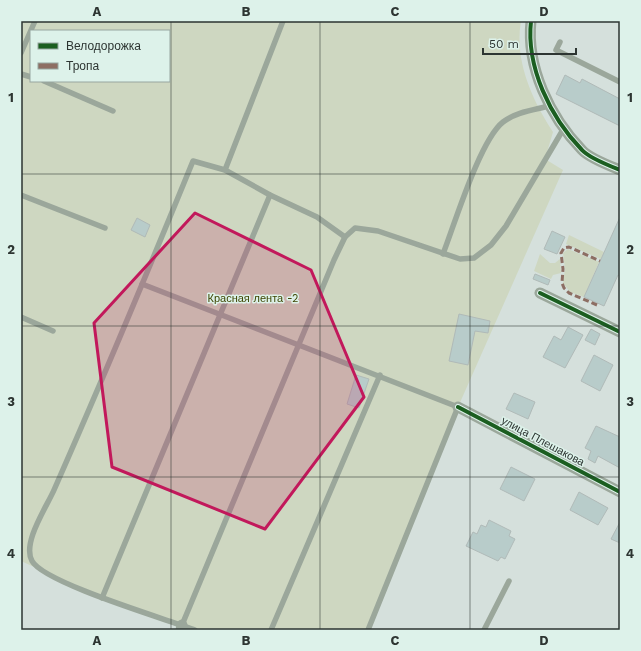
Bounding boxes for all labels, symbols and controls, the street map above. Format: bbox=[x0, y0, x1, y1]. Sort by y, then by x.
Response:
text: A bbox=[93, 4, 102, 19]
text: B bbox=[242, 4, 251, 19]
text: C bbox=[391, 4, 400, 19]
text: D bbox=[539, 4, 549, 19]
legend bbox=[30, 30, 170, 82]
scale bar bbox=[483, 30, 576, 56]
text: 50 m bbox=[489, 37, 519, 51]
text: Велодорожка bbox=[66, 39, 141, 53]
text: Тропа bbox=[66, 59, 100, 73]
text: 1 bbox=[8, 90, 14, 105]
text: 1 bbox=[627, 90, 633, 105]
text: 2 bbox=[7, 242, 15, 257]
text: 2 bbox=[626, 242, 634, 257]
park label: Красная лента -2 bbox=[207, 292, 299, 305]
text: 3 bbox=[7, 394, 15, 409]
text: 3 bbox=[626, 394, 634, 409]
street label: улица Плешакова bbox=[499, 414, 587, 469]
text: 4 bbox=[7, 546, 16, 561]
text: 4 bbox=[626, 546, 635, 561]
text: A bbox=[93, 633, 102, 648]
text: B bbox=[242, 633, 251, 648]
text: C bbox=[391, 633, 400, 648]
text: D bbox=[539, 633, 549, 648]

